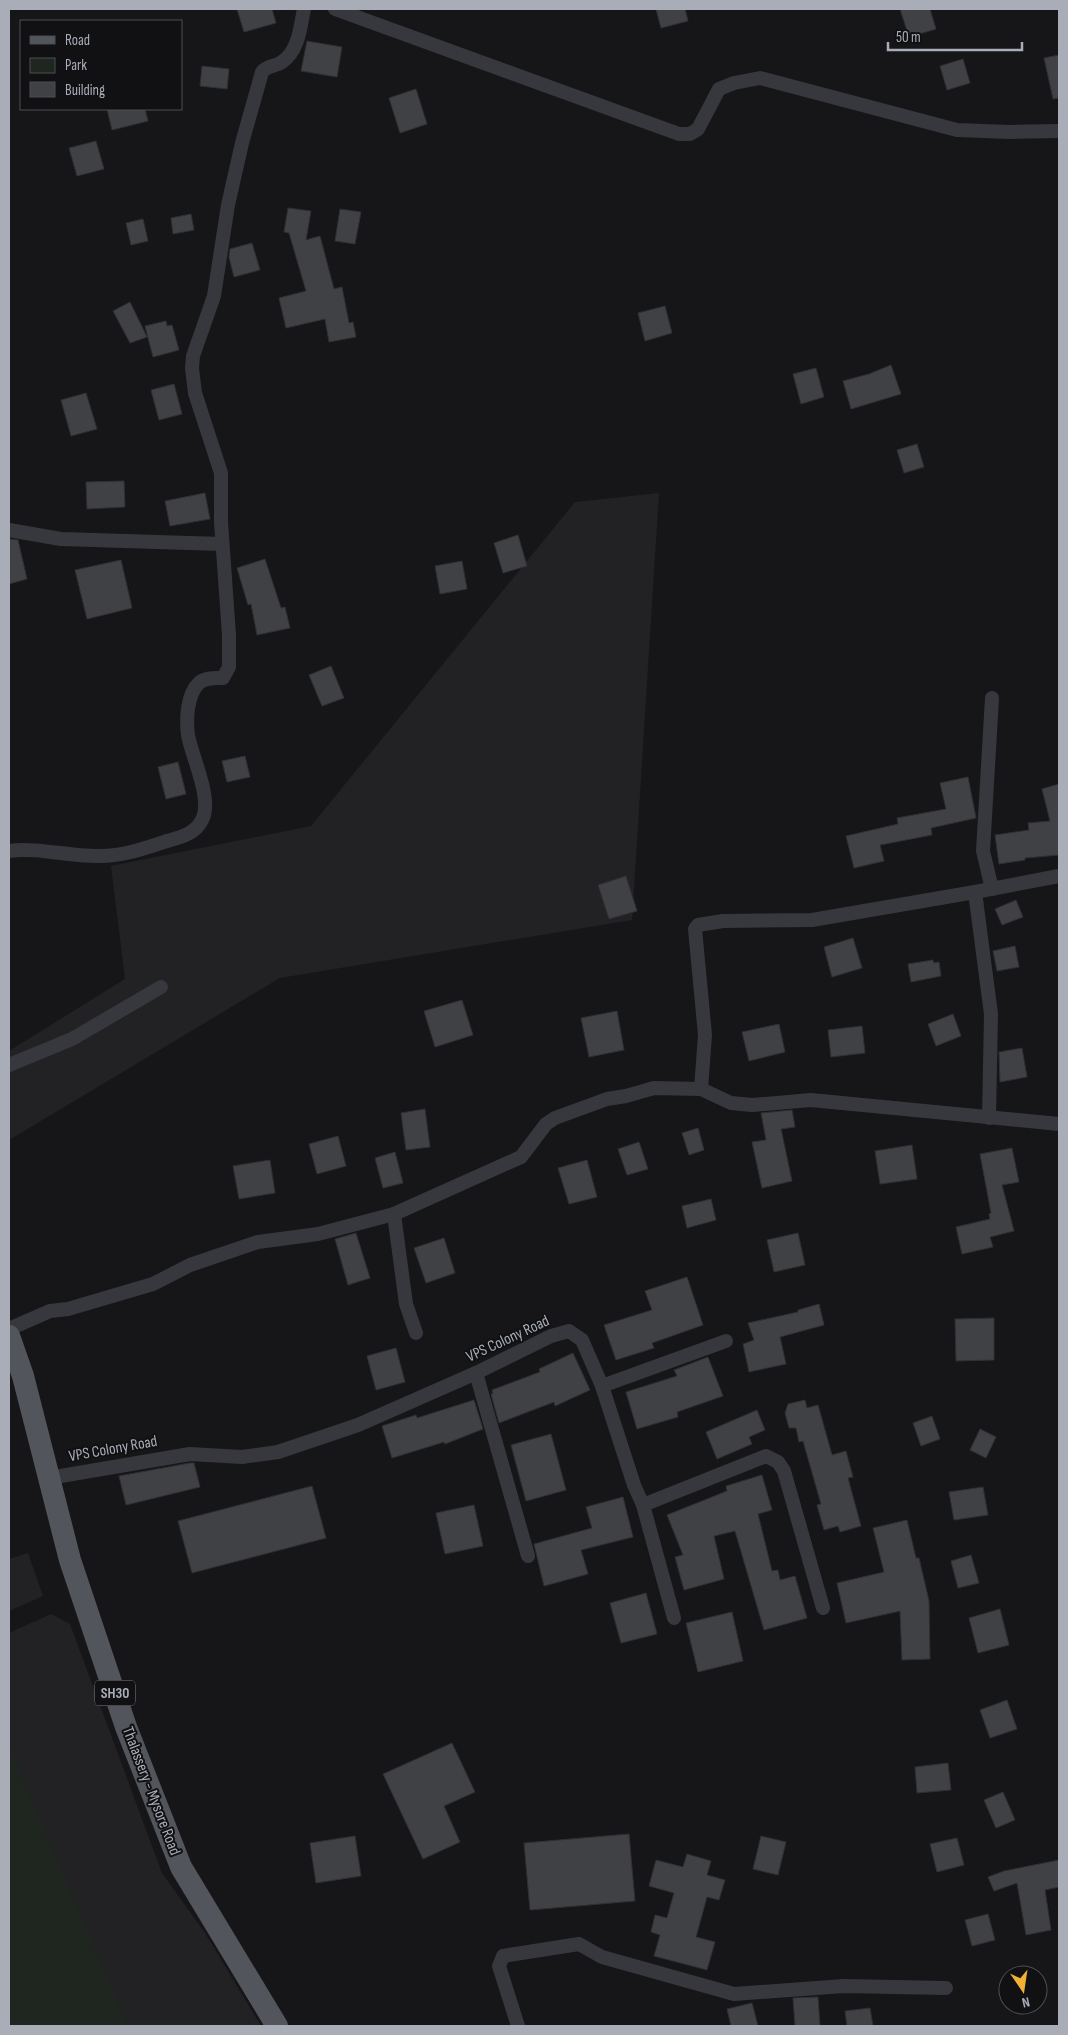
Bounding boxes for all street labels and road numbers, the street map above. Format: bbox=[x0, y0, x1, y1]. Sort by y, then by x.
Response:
street label: VPS Colony Road bbox=[463, 1311, 553, 1367]
street label: VPS Colony Road bbox=[67, 1432, 159, 1466]
road number: SH30 bbox=[95, 1680, 135, 1706]
street label: Thalassery - Mysore Road bbox=[118, 1724, 184, 1858]

